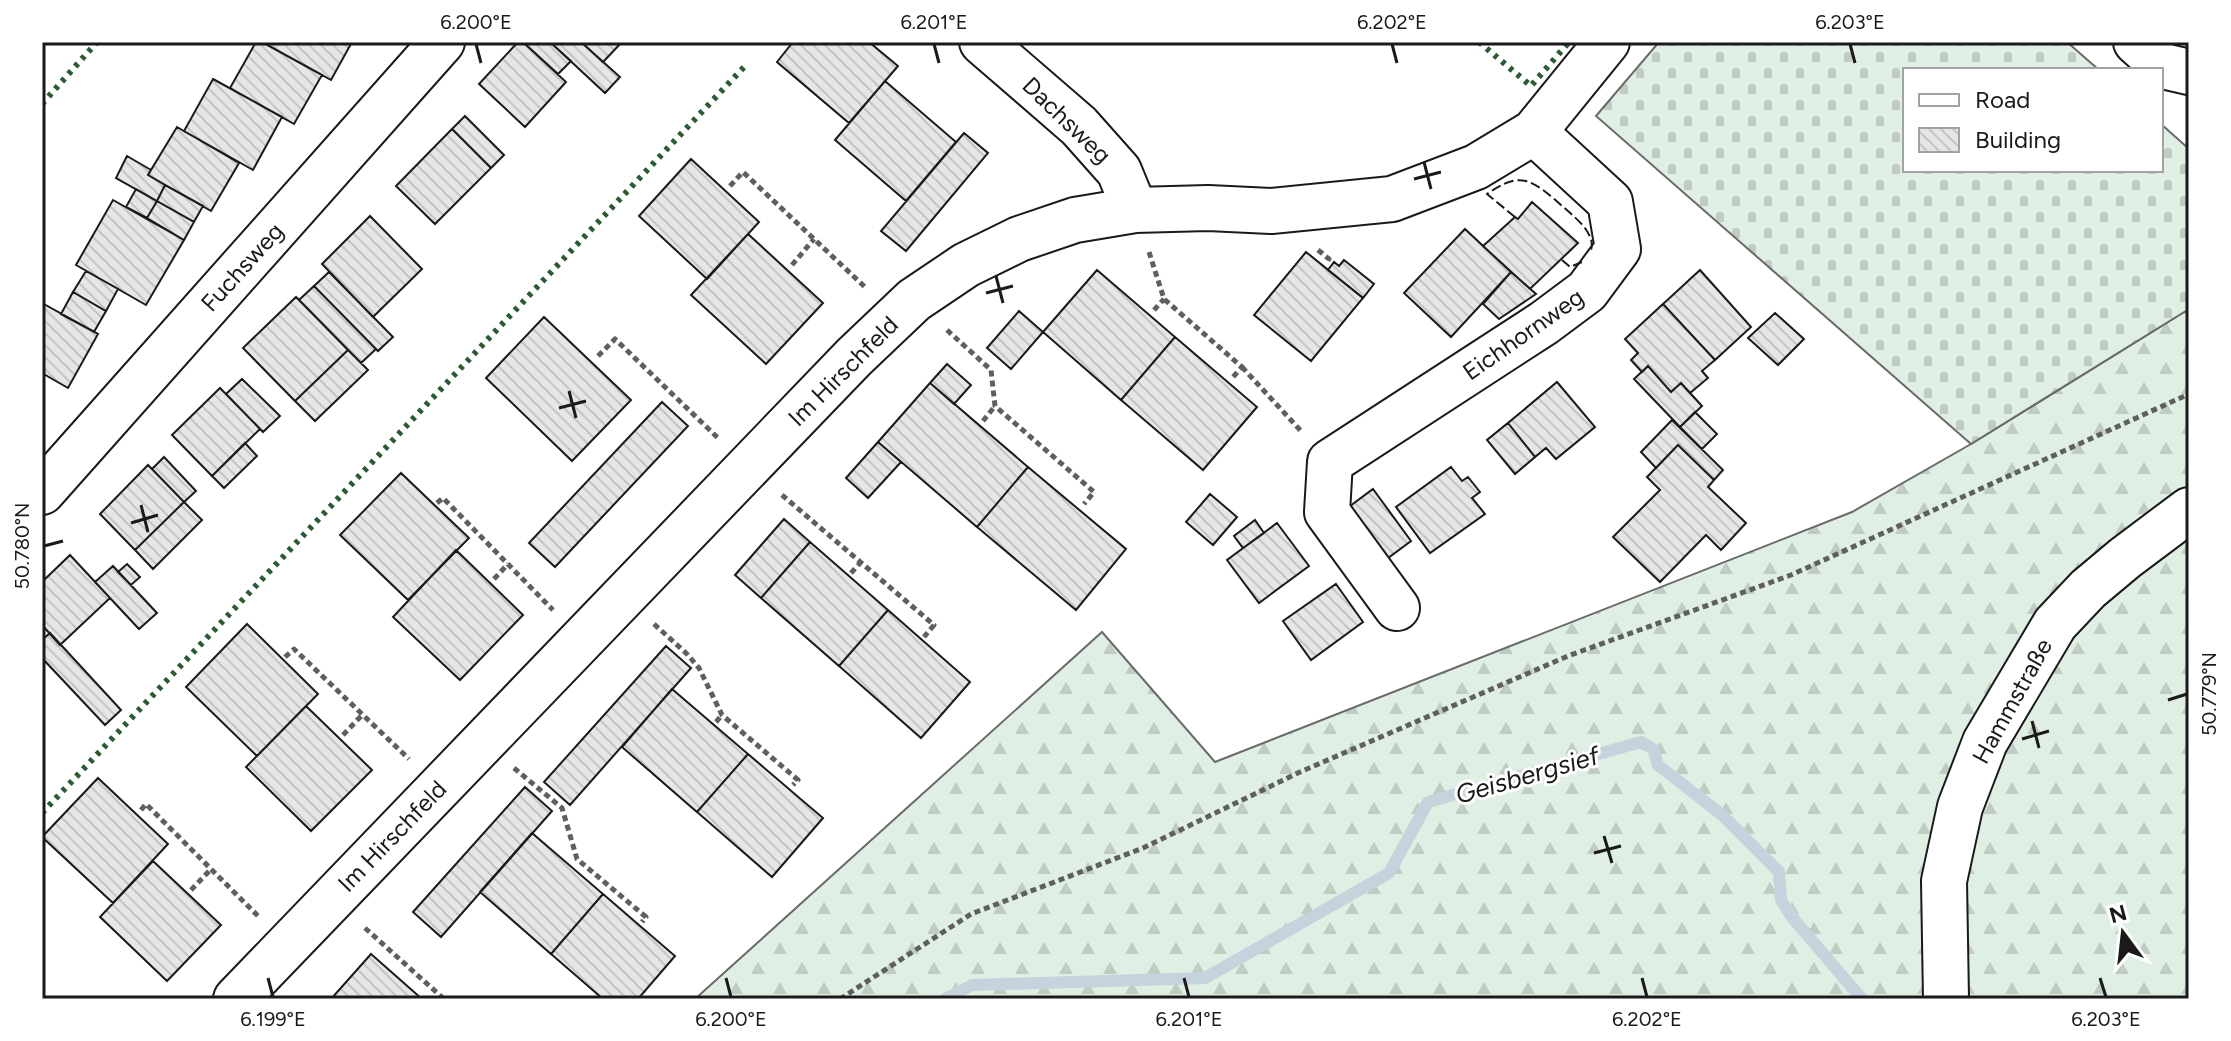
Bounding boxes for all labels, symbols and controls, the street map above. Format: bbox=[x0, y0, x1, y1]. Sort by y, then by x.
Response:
text: 6.200°E bbox=[440, 10, 512, 34]
text: 6.201°E bbox=[901, 10, 967, 34]
text: 6.202°E bbox=[1357, 10, 1427, 34]
text: 6.203°E bbox=[1815, 10, 1885, 34]
legend bbox=[1903, 68, 2163, 172]
street label: Dachsweg bbox=[1017, 71, 1117, 169]
text: Road bbox=[1975, 85, 2030, 114]
text: Building bbox=[1975, 125, 2061, 154]
street label: Fuchsweg bbox=[195, 217, 289, 317]
street label: Eichhornweg bbox=[1457, 282, 1589, 386]
street label: Im Hirschfeld bbox=[782, 310, 904, 432]
text: 50.780°N bbox=[10, 502, 34, 590]
street label: Hammstraße bbox=[1966, 633, 2058, 769]
text: 50.779°N bbox=[2197, 652, 2221, 736]
water label: Geisbergsief bbox=[1451, 739, 1605, 811]
street label: Im Hirschfeld bbox=[332, 774, 452, 898]
north arrow bbox=[2083, 893, 2163, 973]
text: N bbox=[2106, 899, 2130, 929]
text: 6.199°E bbox=[240, 1007, 306, 1031]
text: 6.200°E bbox=[695, 1007, 767, 1031]
text: 6.201°E bbox=[1156, 1007, 1222, 1031]
text: 6.202°E bbox=[1612, 1007, 1682, 1031]
text: 6.203°E bbox=[2071, 1007, 2141, 1031]

